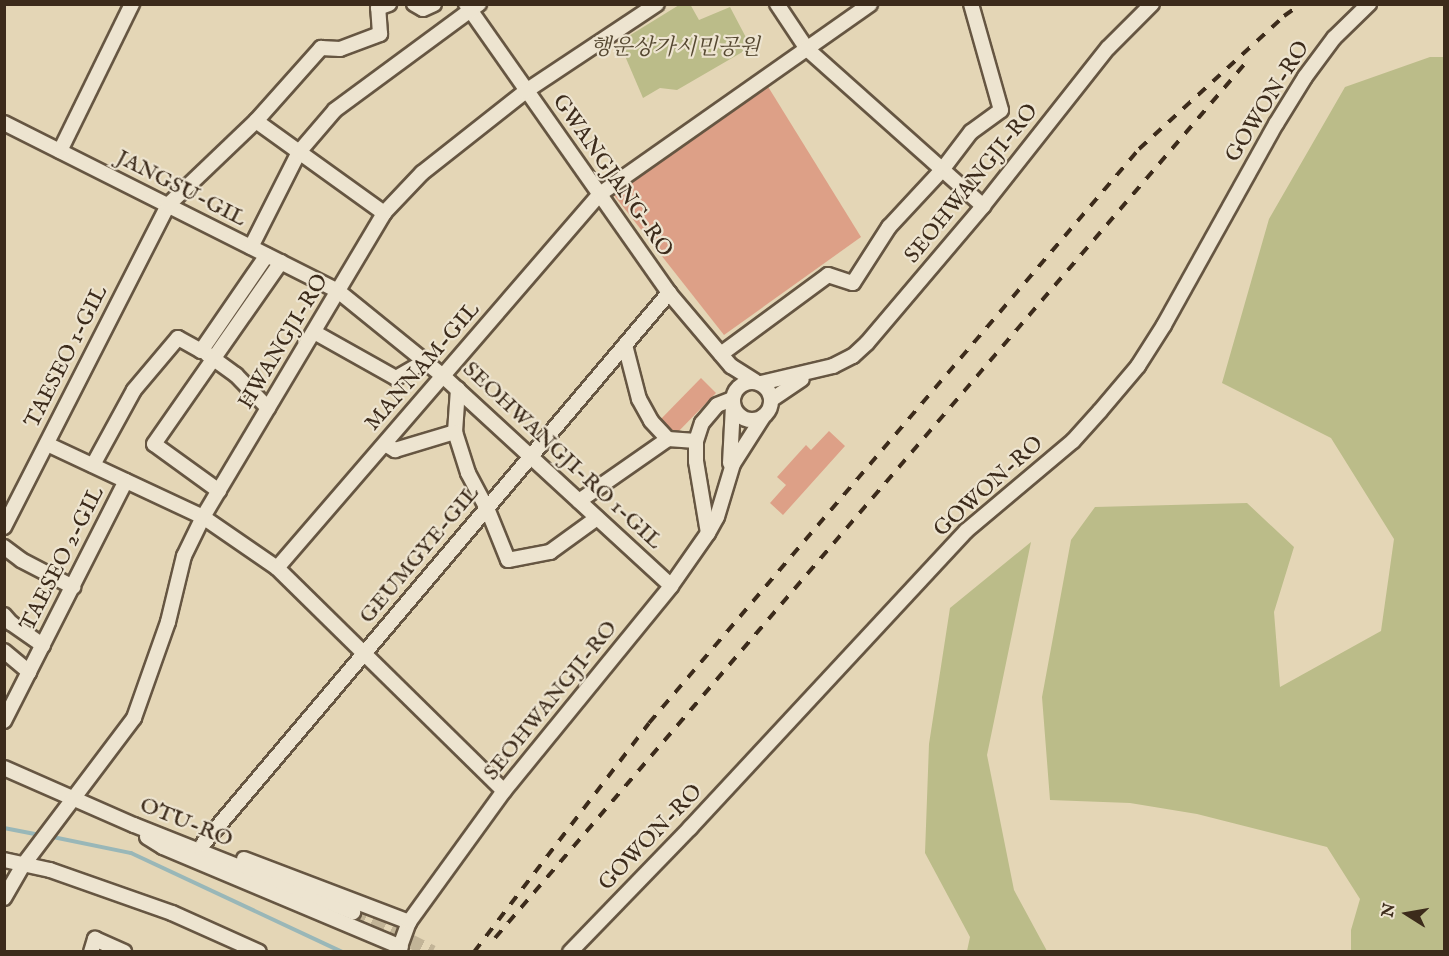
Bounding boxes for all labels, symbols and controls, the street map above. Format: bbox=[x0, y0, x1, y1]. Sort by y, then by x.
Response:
park label: 행운상가시민공원 bbox=[590, 36, 760, 62]
street label: GOWON-RO bbox=[1220, 36, 1316, 168]
street label: GWANGJANG-RO bbox=[546, 90, 678, 262]
street label: SEOHWANGJI-RO bbox=[900, 99, 1044, 269]
street label: JANGSU-GIL bbox=[112, 145, 250, 233]
street label: HWANGJI-RO bbox=[233, 270, 335, 414]
street label: TAESEO 1-GIL bbox=[20, 281, 114, 433]
street label: MANNAM-GIL bbox=[360, 297, 486, 437]
street label: SEOHWANGJI-RO 1-GIL bbox=[457, 357, 667, 555]
street label: GOWON-RO bbox=[929, 431, 1049, 543]
street label: GEUMGYE-GIL bbox=[355, 481, 485, 629]
street label: TAESEO 2-GIL bbox=[15, 483, 111, 635]
street label: SEOHWANGJI-RO bbox=[479, 616, 623, 786]
street label: GOWON-RO bbox=[594, 779, 708, 897]
street label: OTU-RO bbox=[136, 792, 236, 854]
north arrow bbox=[1377, 884, 1437, 944]
text: N bbox=[1378, 902, 1400, 919]

